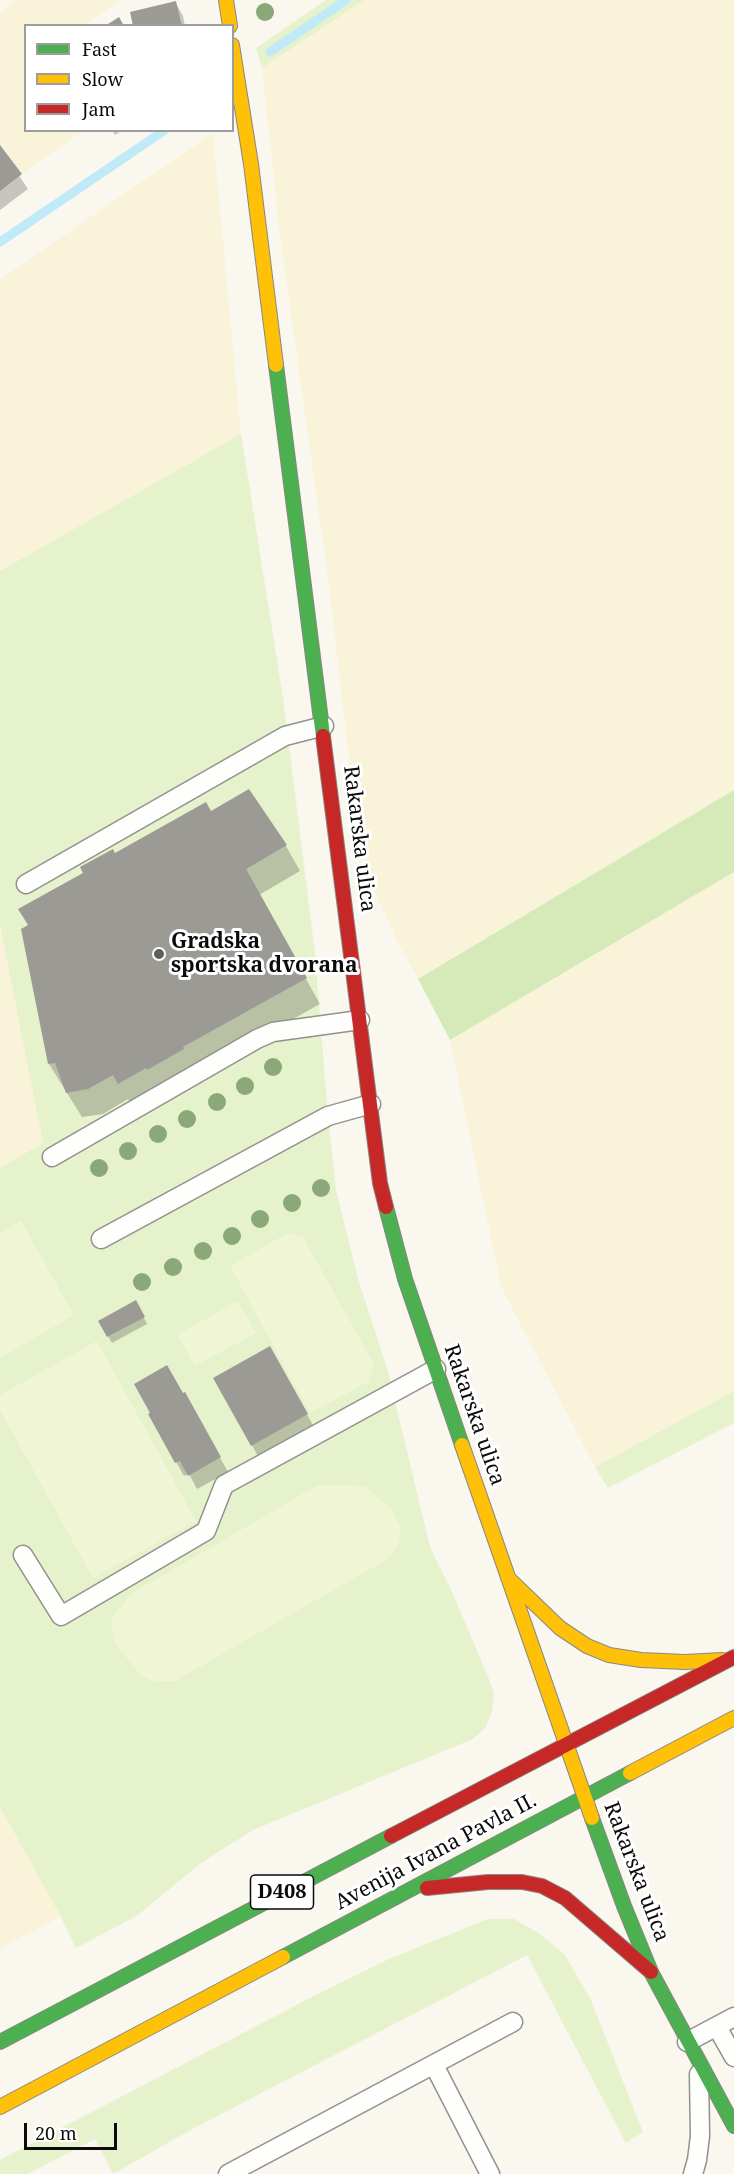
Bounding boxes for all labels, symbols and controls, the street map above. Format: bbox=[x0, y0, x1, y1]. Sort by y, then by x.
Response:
legend bbox=[24, 24, 234, 132]
text: Fast bbox=[82, 37, 117, 61]
text: Slow bbox=[82, 67, 123, 91]
text: Jam bbox=[82, 97, 116, 121]
street label: Rakarska ulica bbox=[338, 764, 380, 914]
place label: Gradska sportska dvorana bbox=[171, 929, 358, 979]
marker: Gradska sportska dvorana bbox=[152, 947, 166, 961]
street label: Rakarska ulica bbox=[438, 1341, 510, 1489]
street label: Avenija Ivana Pavla II. bbox=[331, 1788, 541, 1916]
street label: Rakarska ulica bbox=[598, 1799, 674, 1945]
road number: D408 bbox=[250, 1875, 314, 1909]
scale bar bbox=[27, 2111, 120, 2149]
text: 20 m bbox=[35, 2121, 77, 2145]

